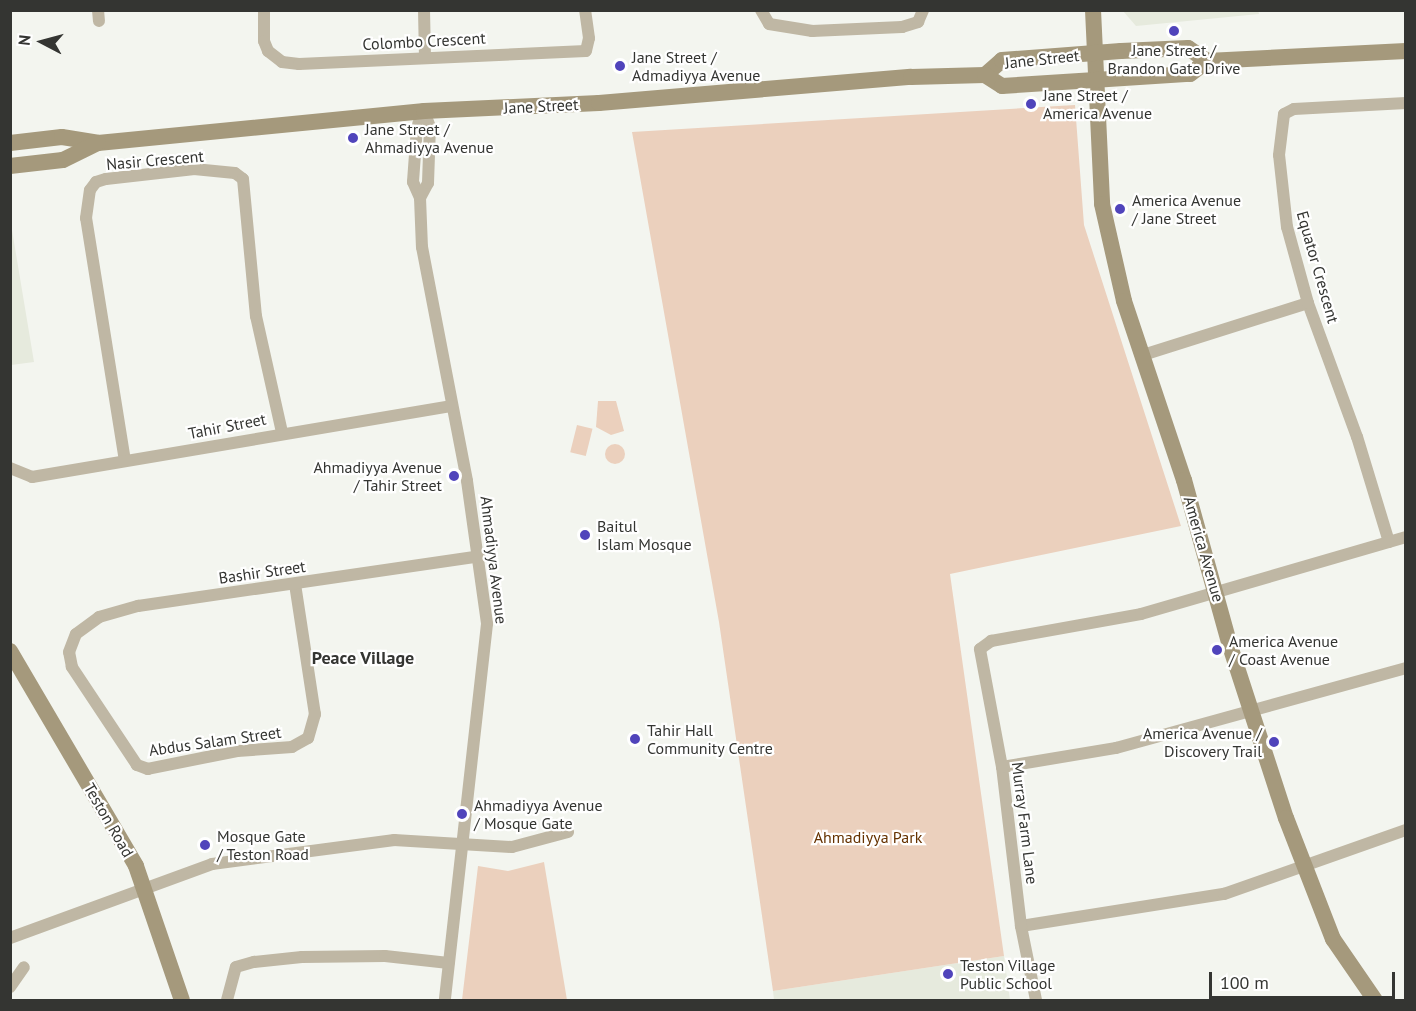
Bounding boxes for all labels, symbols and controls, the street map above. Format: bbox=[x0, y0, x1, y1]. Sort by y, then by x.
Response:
north arrow bbox=[12, 12, 72, 72]
marker: Jane Street / Brandon Gate Drive bbox=[1167, 24, 1181, 38]
street label: Colombo Crescent bbox=[362, 28, 486, 54]
text: N bbox=[14, 34, 35, 46]
place label: Jane Street / Brandon Gate Drive bbox=[1108, 40, 1240, 78]
street label: Jane Street bbox=[1004, 46, 1080, 72]
place label: Jane Street / Admadiyya Avenue bbox=[632, 47, 761, 85]
marker: Jane Street / Admadiyya Avenue bbox=[613, 59, 627, 73]
place label: Jane Street / America Avenue bbox=[1043, 85, 1153, 123]
street label: Jane Street bbox=[503, 94, 579, 118]
marker: Jane Street / America Avenue bbox=[1024, 97, 1038, 111]
place label: Jane Street / Ahmadiyya Avenue bbox=[365, 119, 494, 157]
marker: Jane Street / Ahmadiyya Avenue bbox=[346, 131, 360, 145]
street label: Nasir Crescent bbox=[105, 146, 205, 174]
place label: America Avenue / Jane Street bbox=[1132, 190, 1242, 228]
marker: America Avenue / Jane Street bbox=[1113, 202, 1127, 216]
street label: Equator Crescent bbox=[1293, 209, 1343, 325]
street label: Tahir Street bbox=[187, 409, 267, 443]
place label: Ahmadiyya Avenue / Tahir Street bbox=[313, 457, 442, 495]
marker: Ahmadiyya Avenue / Tahir Street bbox=[447, 469, 461, 483]
street label: America Avenue bbox=[1180, 494, 1228, 604]
street label: Ahmadiyya Avenue bbox=[477, 495, 511, 625]
place label: Baitul Islam Mosque bbox=[597, 516, 692, 554]
marker: Baitul Islam Mosque bbox=[578, 528, 592, 542]
street label: Bashir Street bbox=[217, 556, 307, 588]
place label: America Avenue / Coast Avenue bbox=[1229, 631, 1339, 669]
marker: America Avenue / Coast Avenue bbox=[1210, 643, 1224, 657]
district label: Peace Village bbox=[312, 647, 414, 669]
place label: Tahir Hall Community Centre bbox=[647, 720, 773, 758]
street label: Abdus Salam Street bbox=[148, 722, 282, 760]
place label: America Avenue / Discovery Trail bbox=[1142, 723, 1262, 761]
marker: Tahir Hall Community Centre bbox=[628, 732, 642, 746]
marker: America Avenue / Discovery Trail bbox=[1267, 735, 1281, 749]
street label: Murray Farm Lane bbox=[1008, 761, 1042, 885]
street label: Teston Road bbox=[80, 780, 138, 860]
place label: Ahmadiyya Avenue / Mosque Gate bbox=[474, 795, 603, 833]
marker: Ahmadiyya Avenue / Mosque Gate bbox=[455, 807, 469, 821]
place label: Mosque Gate / Teston Road bbox=[217, 826, 309, 864]
park label: Ahmadiyya Park bbox=[814, 827, 922, 847]
marker: Mosque Gate / Teston Road bbox=[198, 838, 212, 852]
place label: Teston Village Public School bbox=[960, 955, 1056, 993]
scale bar bbox=[1212, 960, 1398, 998]
marker: Teston Village Public School bbox=[941, 967, 955, 981]
text: 100 m bbox=[1220, 971, 1269, 994]

